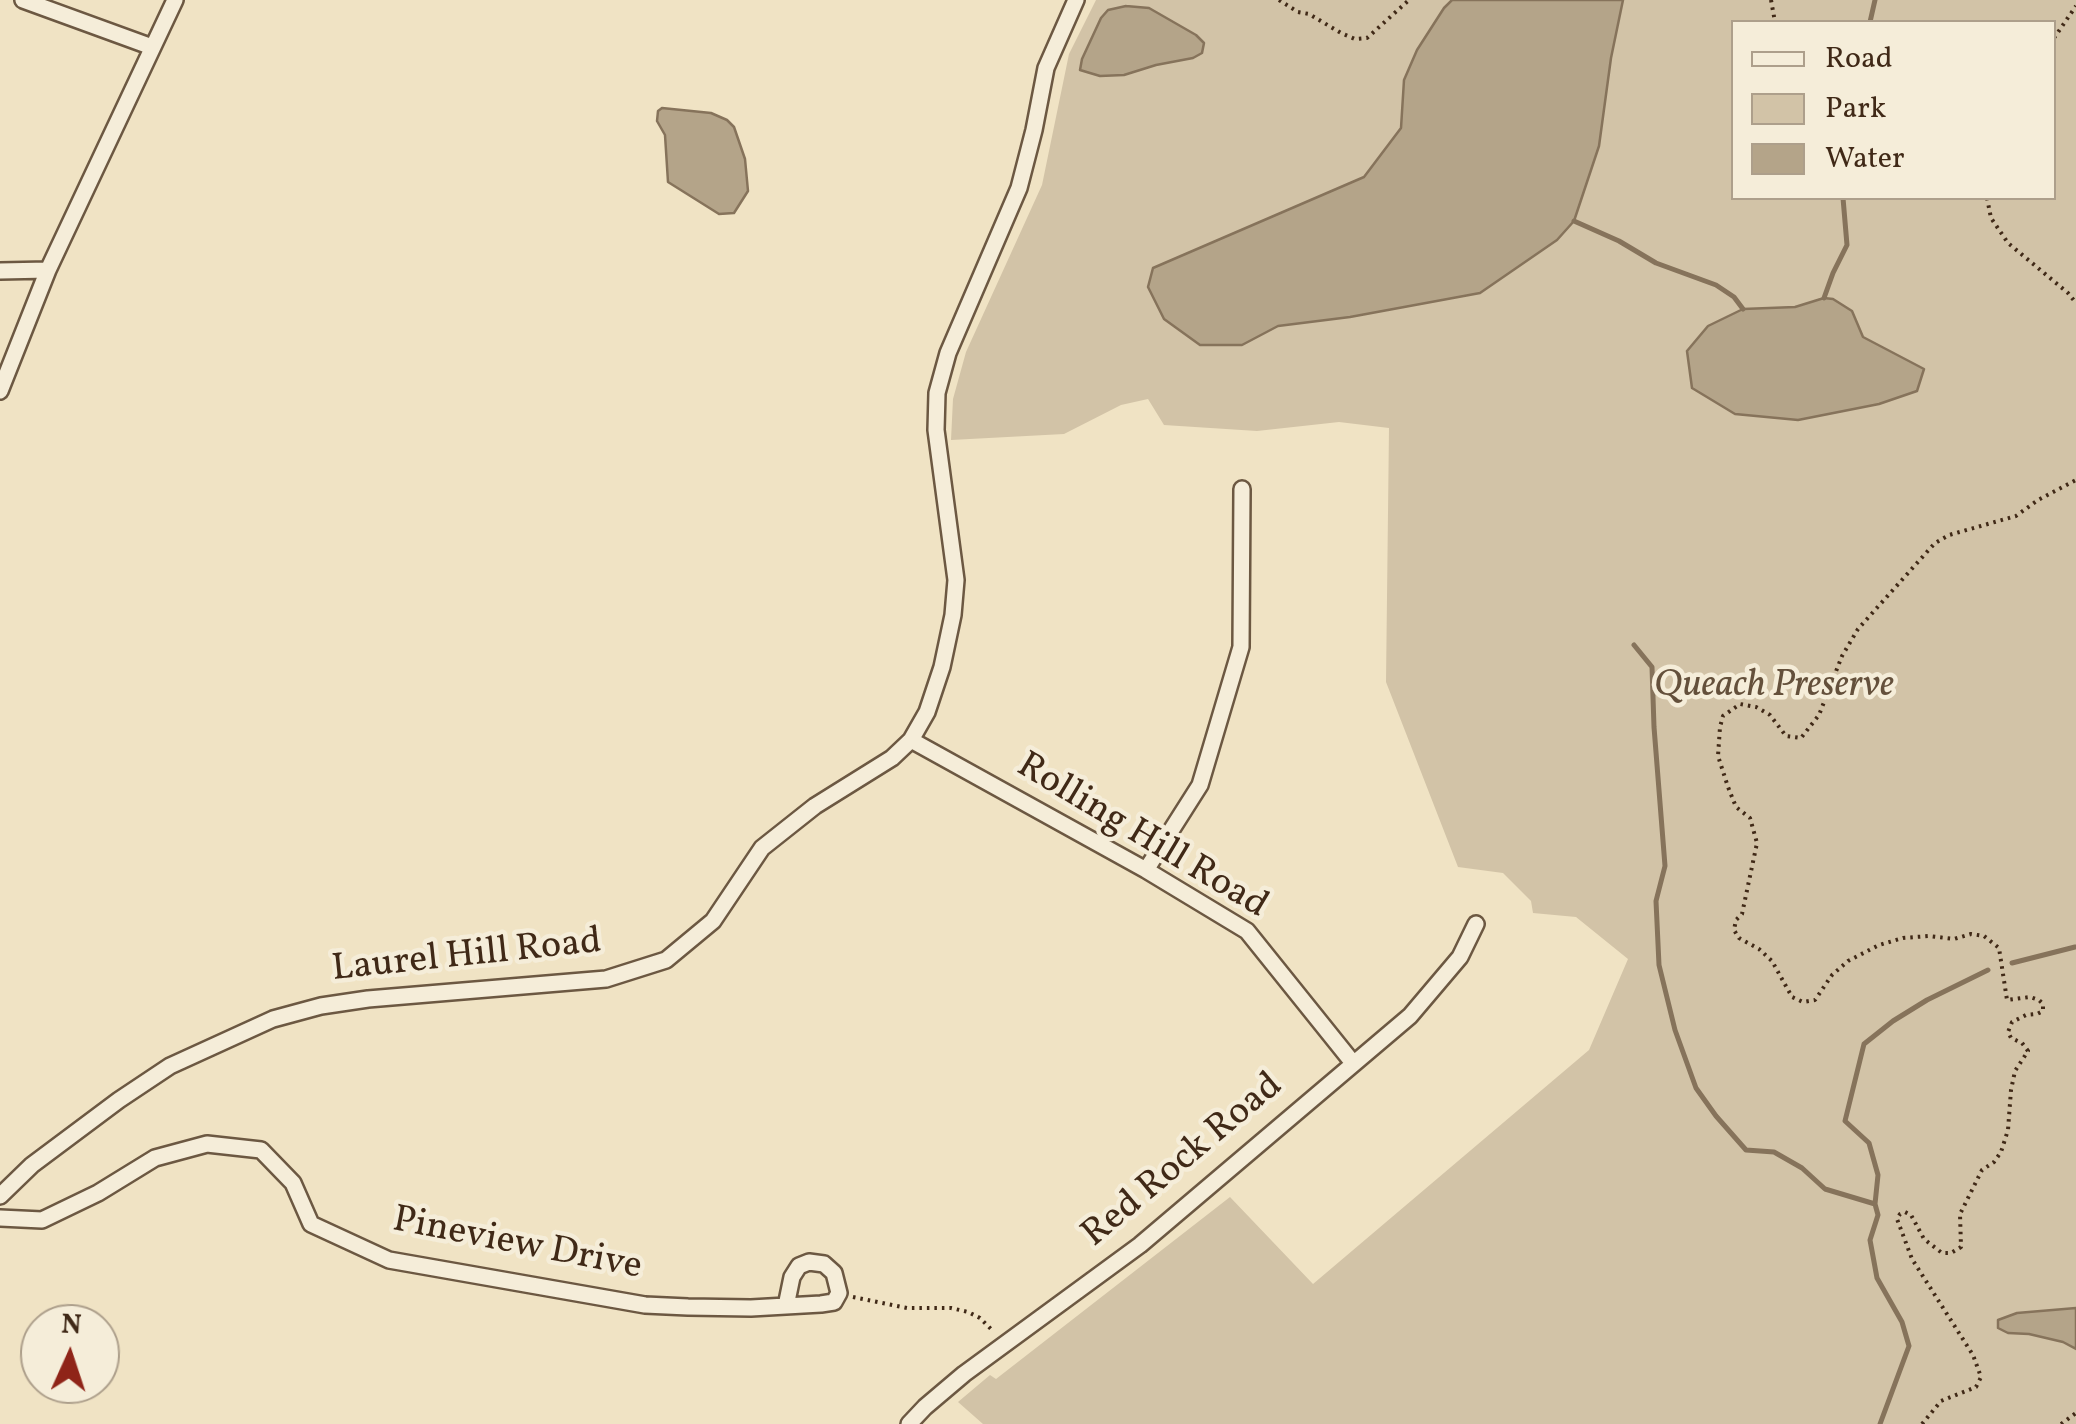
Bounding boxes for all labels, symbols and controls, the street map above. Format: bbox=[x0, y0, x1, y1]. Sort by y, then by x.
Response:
legend bbox=[1731, 20, 2056, 200]
text: Road bbox=[1825, 38, 1893, 80]
text: Park bbox=[1825, 88, 1886, 130]
text: Water bbox=[1825, 138, 1905, 180]
park label: Queach Preserve bbox=[1654, 665, 1894, 711]
street label: Rolling Hill Road bbox=[1007, 745, 1275, 931]
street label: Laurel Hill Road bbox=[330, 921, 604, 995]
street label: Red Rock Road bbox=[1074, 1065, 1294, 1259]
street label: Pineview Drive bbox=[389, 1200, 645, 1292]
north arrow bbox=[20, 1304, 120, 1404]
text: N bbox=[60, 1306, 83, 1346]

